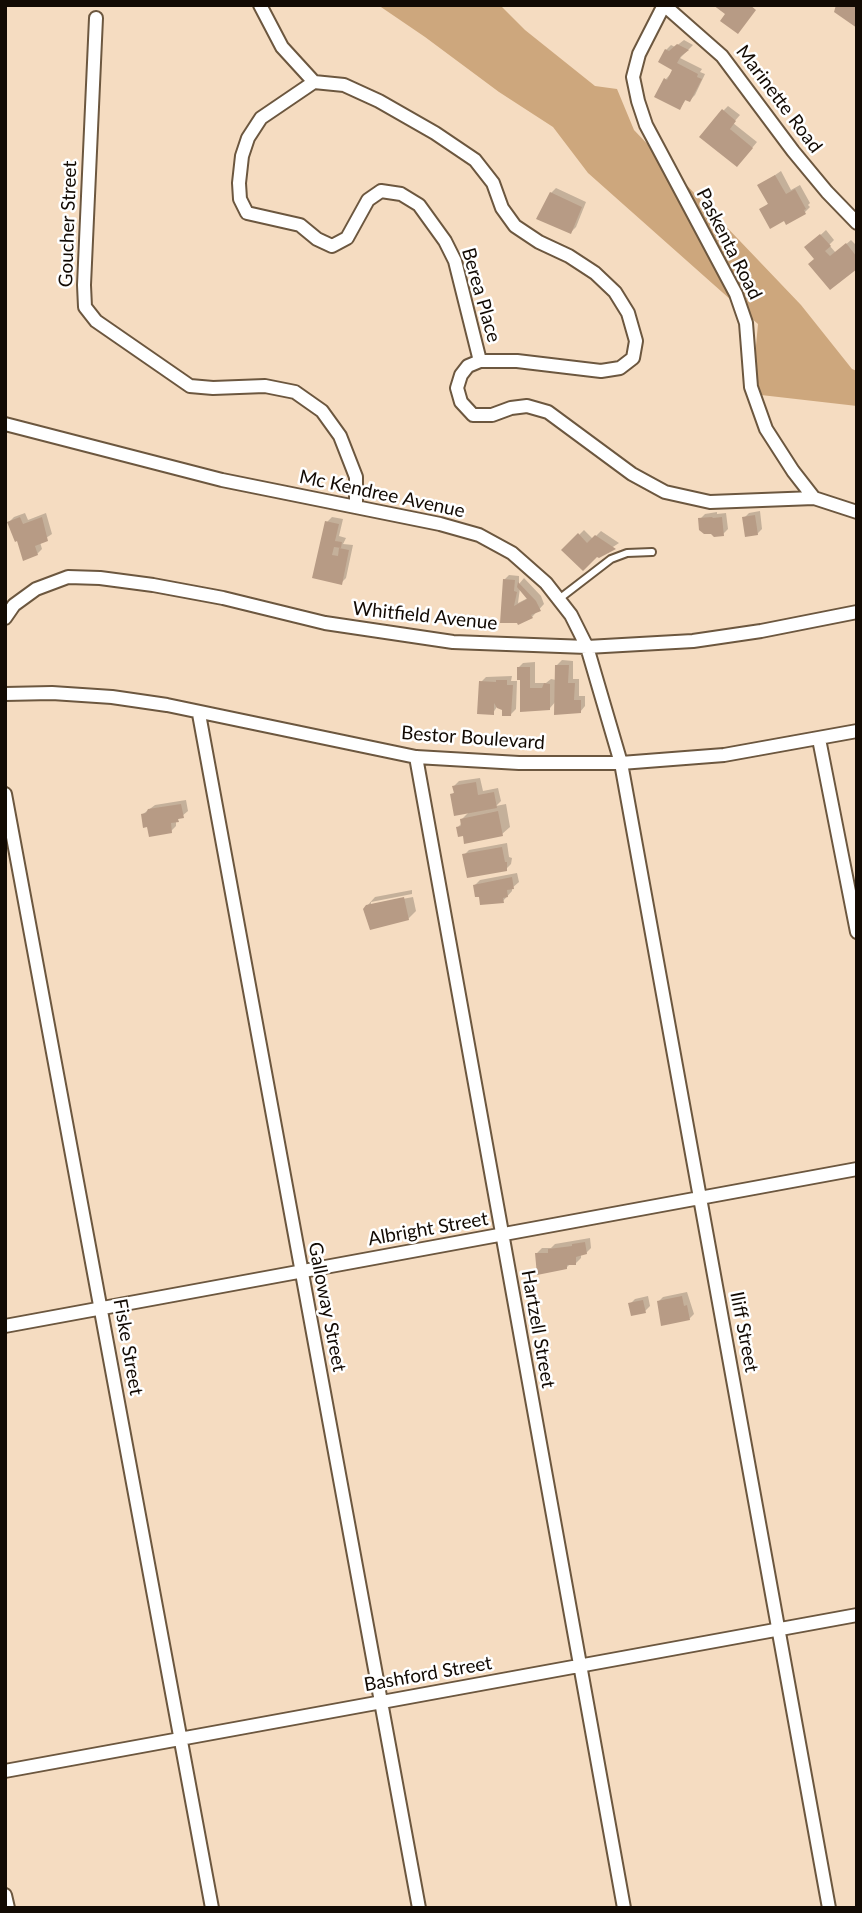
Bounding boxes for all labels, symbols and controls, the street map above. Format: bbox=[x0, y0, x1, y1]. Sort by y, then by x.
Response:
street label: Marinette Road bbox=[731, 41, 827, 157]
street label: Goucher Street bbox=[54, 160, 82, 288]
street label: Paskenta Road bbox=[691, 185, 767, 303]
street label: Berea Place bbox=[457, 245, 505, 345]
street label: Mc Kendree Avenue bbox=[297, 465, 467, 523]
street label: Whitfield Avenue bbox=[352, 597, 498, 635]
street label: Bestor Boulevard bbox=[401, 722, 545, 754]
street label: Albright Street bbox=[366, 1207, 490, 1251]
street label: Galloway Street bbox=[303, 1240, 351, 1374]
street label: Hartzell Street bbox=[516, 1268, 560, 1390]
street label: Iliff Street bbox=[725, 1290, 763, 1374]
street label: Fiske Street bbox=[108, 1297, 148, 1397]
street label: Bashford Street bbox=[362, 1652, 494, 1696]

